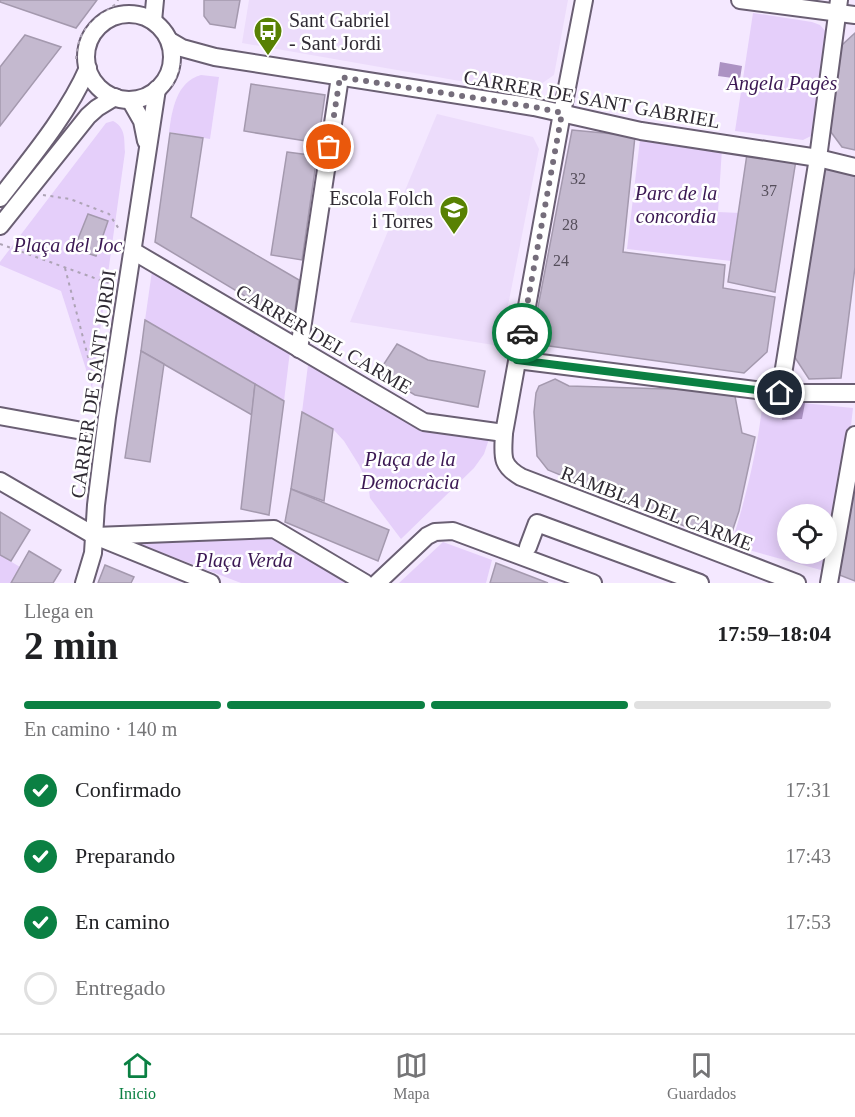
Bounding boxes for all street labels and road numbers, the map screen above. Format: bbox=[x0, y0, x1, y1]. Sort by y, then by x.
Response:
street label: CARRER DE SANT GABRIEL bbox=[462, 66, 722, 132]
street label: CARRER DE SANT JORDI bbox=[66, 268, 120, 500]
street label: CARRER DEL CARME bbox=[232, 280, 416, 398]
street label: RAMBLA DEL CARME bbox=[558, 461, 756, 555]

